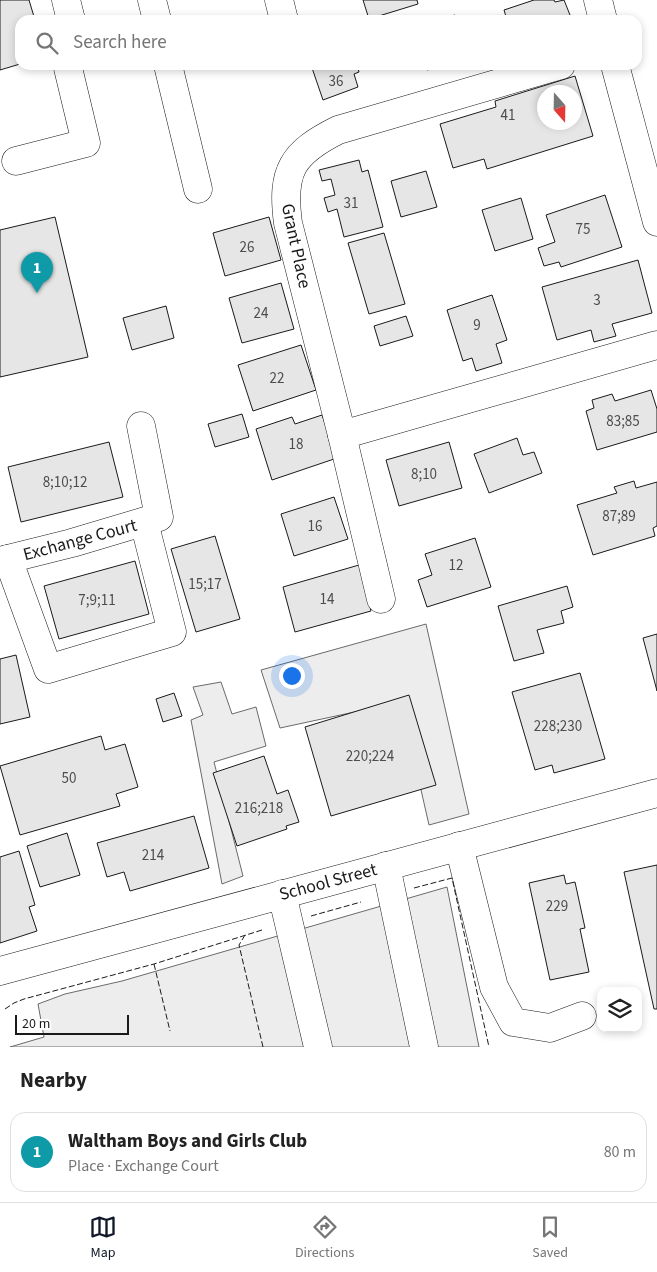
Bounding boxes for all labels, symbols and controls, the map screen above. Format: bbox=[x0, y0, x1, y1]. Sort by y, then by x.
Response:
search box bbox=[15, 15, 642, 70]
icon: search bbox=[33, 29, 61, 57]
text: Search here bbox=[73, 29, 167, 56]
house number: 36 bbox=[329, 71, 343, 92]
north arrow bbox=[537, 85, 582, 130]
house number: 41 bbox=[501, 105, 515, 126]
house number: 31 bbox=[344, 193, 358, 214]
street label: Grant Place bbox=[275, 201, 317, 291]
house number: 75 bbox=[576, 219, 590, 240]
house number: 26 bbox=[240, 237, 254, 258]
pin: 1 bbox=[21, 252, 53, 293]
house number: 3 bbox=[593, 290, 601, 311]
house number: 24 bbox=[254, 303, 269, 324]
house number: 9 bbox=[473, 315, 481, 336]
house number: 22 bbox=[270, 368, 284, 389]
house number: 83;85 bbox=[606, 411, 640, 432]
house number: 18 bbox=[289, 434, 303, 455]
house number: 8;10 bbox=[411, 464, 437, 485]
house number: 8;10;12 bbox=[43, 472, 87, 493]
house number: 87;89 bbox=[602, 506, 636, 527]
street label: Exchange Court bbox=[20, 513, 140, 567]
house number: 16 bbox=[308, 516, 322, 537]
house number: 12 bbox=[449, 555, 463, 576]
house number: 15;17 bbox=[188, 574, 222, 595]
house number: 14 bbox=[320, 589, 335, 610]
house number: 7;9;11 bbox=[78, 590, 116, 611]
your location bbox=[279, 663, 305, 689]
house number: 228;230 bbox=[534, 716, 582, 737]
house number: 220;224 bbox=[346, 746, 395, 767]
house number: 50 bbox=[62, 768, 76, 789]
house number: 216;218 bbox=[235, 798, 283, 819]
house number: 214 bbox=[142, 845, 165, 866]
street label: School Street bbox=[276, 857, 380, 907]
house number: 229 bbox=[546, 896, 568, 917]
map controls bbox=[597, 987, 642, 1032]
button: layers bbox=[597, 987, 642, 1032]
scale bar bbox=[15, 1012, 129, 1035]
text: 20 m bbox=[22, 1014, 50, 1034]
text: Nearby bbox=[20, 1065, 87, 1095]
text: Waltham Boys and Girls Club bbox=[68, 1128, 307, 1155]
text: 1 bbox=[33, 1141, 41, 1163]
text: 80 m bbox=[604, 1141, 636, 1163]
text: Place · Exchange Court bbox=[68, 1155, 219, 1177]
tab: Map bbox=[89, 1213, 117, 1263]
tab: Directions bbox=[295, 1213, 354, 1263]
tab: Saved bbox=[532, 1213, 568, 1263]

